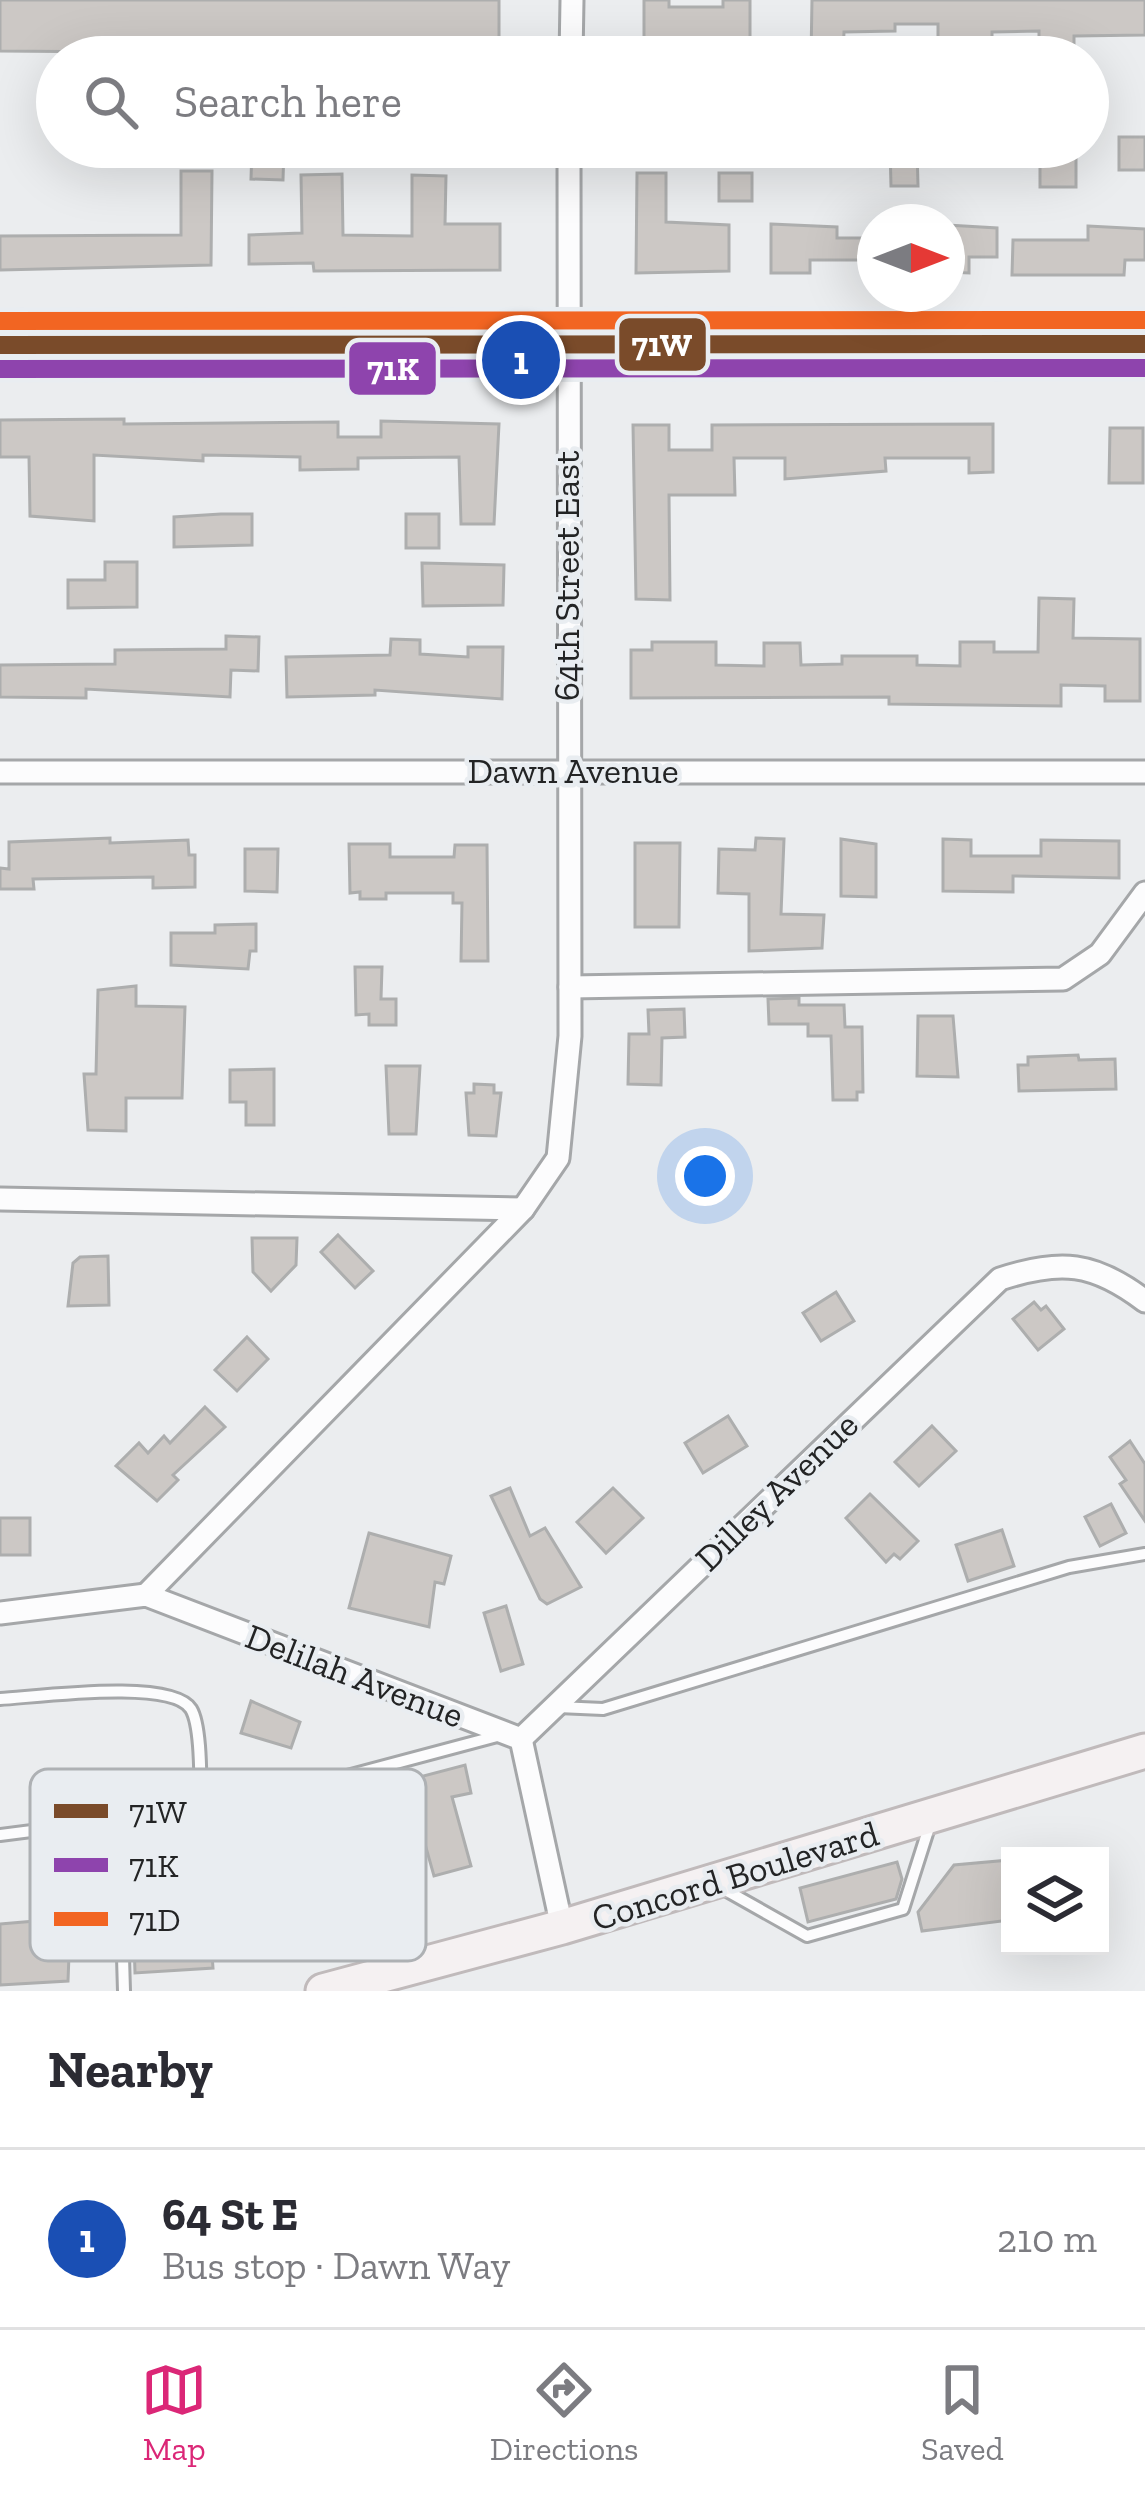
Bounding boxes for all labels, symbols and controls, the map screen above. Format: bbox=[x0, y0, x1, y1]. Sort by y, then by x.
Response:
search box bbox=[36, 36, 1109, 168]
icon: search bbox=[78, 69, 144, 135]
text: Search here bbox=[174, 75, 402, 129]
north arrow bbox=[857, 204, 965, 312]
pin: 1 bbox=[482, 315, 560, 405]
line badge: 71W bbox=[617, 316, 708, 373]
text: 71W bbox=[631, 325, 693, 364]
line badge: 71K bbox=[347, 340, 438, 397]
text: 71K bbox=[367, 349, 419, 388]
street label: 64th Street East bbox=[545, 450, 588, 701]
street label: Dawn Avenue bbox=[467, 749, 679, 792]
your location bbox=[675, 1146, 735, 1206]
street label: Dilley Avenue bbox=[686, 1403, 867, 1580]
street label: Delilah Avenue bbox=[240, 1614, 470, 1737]
legend bbox=[30, 1769, 426, 1961]
text: 71W bbox=[129, 1792, 187, 1831]
street label: Concord Boulevard bbox=[587, 1811, 884, 1940]
text: 71K bbox=[129, 1846, 178, 1885]
map controls bbox=[1001, 1847, 1109, 1955]
button: layers bbox=[1001, 1847, 1109, 1955]
text: 71D bbox=[129, 1900, 181, 1939]
text: Nearby bbox=[48, 2039, 213, 2100]
text: 64 St E bbox=[162, 2188, 298, 2242]
text: 1 bbox=[79, 2215, 95, 2262]
text: 210 m bbox=[997, 2215, 1097, 2262]
text: Bus stop · Dawn Way bbox=[162, 2242, 510, 2289]
tab: Map bbox=[141, 2357, 207, 2468]
tab: Directions bbox=[490, 2357, 639, 2468]
tab: Saved bbox=[921, 2357, 1004, 2468]

